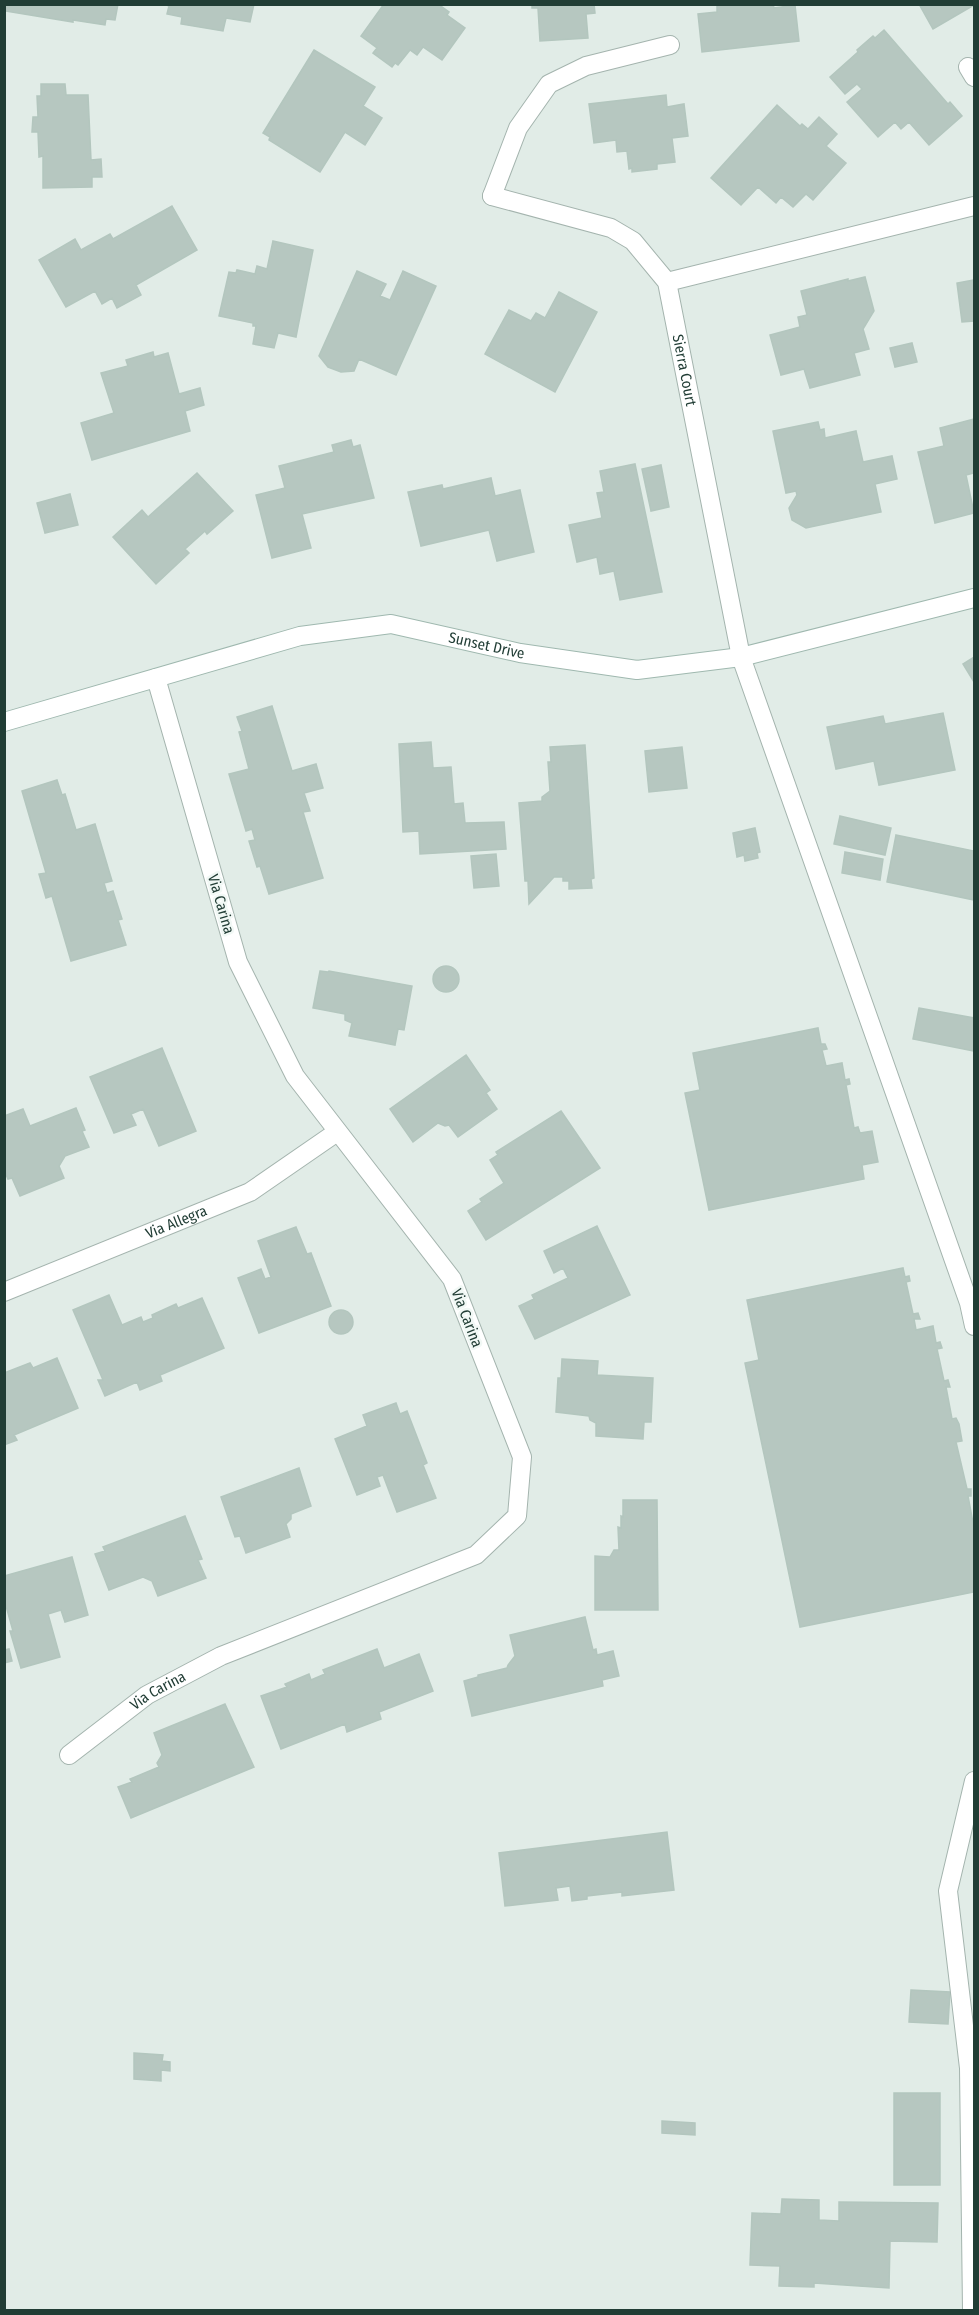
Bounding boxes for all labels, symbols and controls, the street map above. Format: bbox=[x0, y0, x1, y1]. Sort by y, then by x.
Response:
street label: Sierra Court bbox=[669, 333, 700, 408]
street label: Sunset Drive bbox=[447, 628, 526, 663]
street label: Via Carina bbox=[204, 872, 238, 936]
street label: Via Allegra bbox=[143, 1201, 210, 1242]
street label: Via Carina bbox=[448, 1286, 486, 1350]
street label: Via Carina bbox=[126, 1667, 189, 1714]

